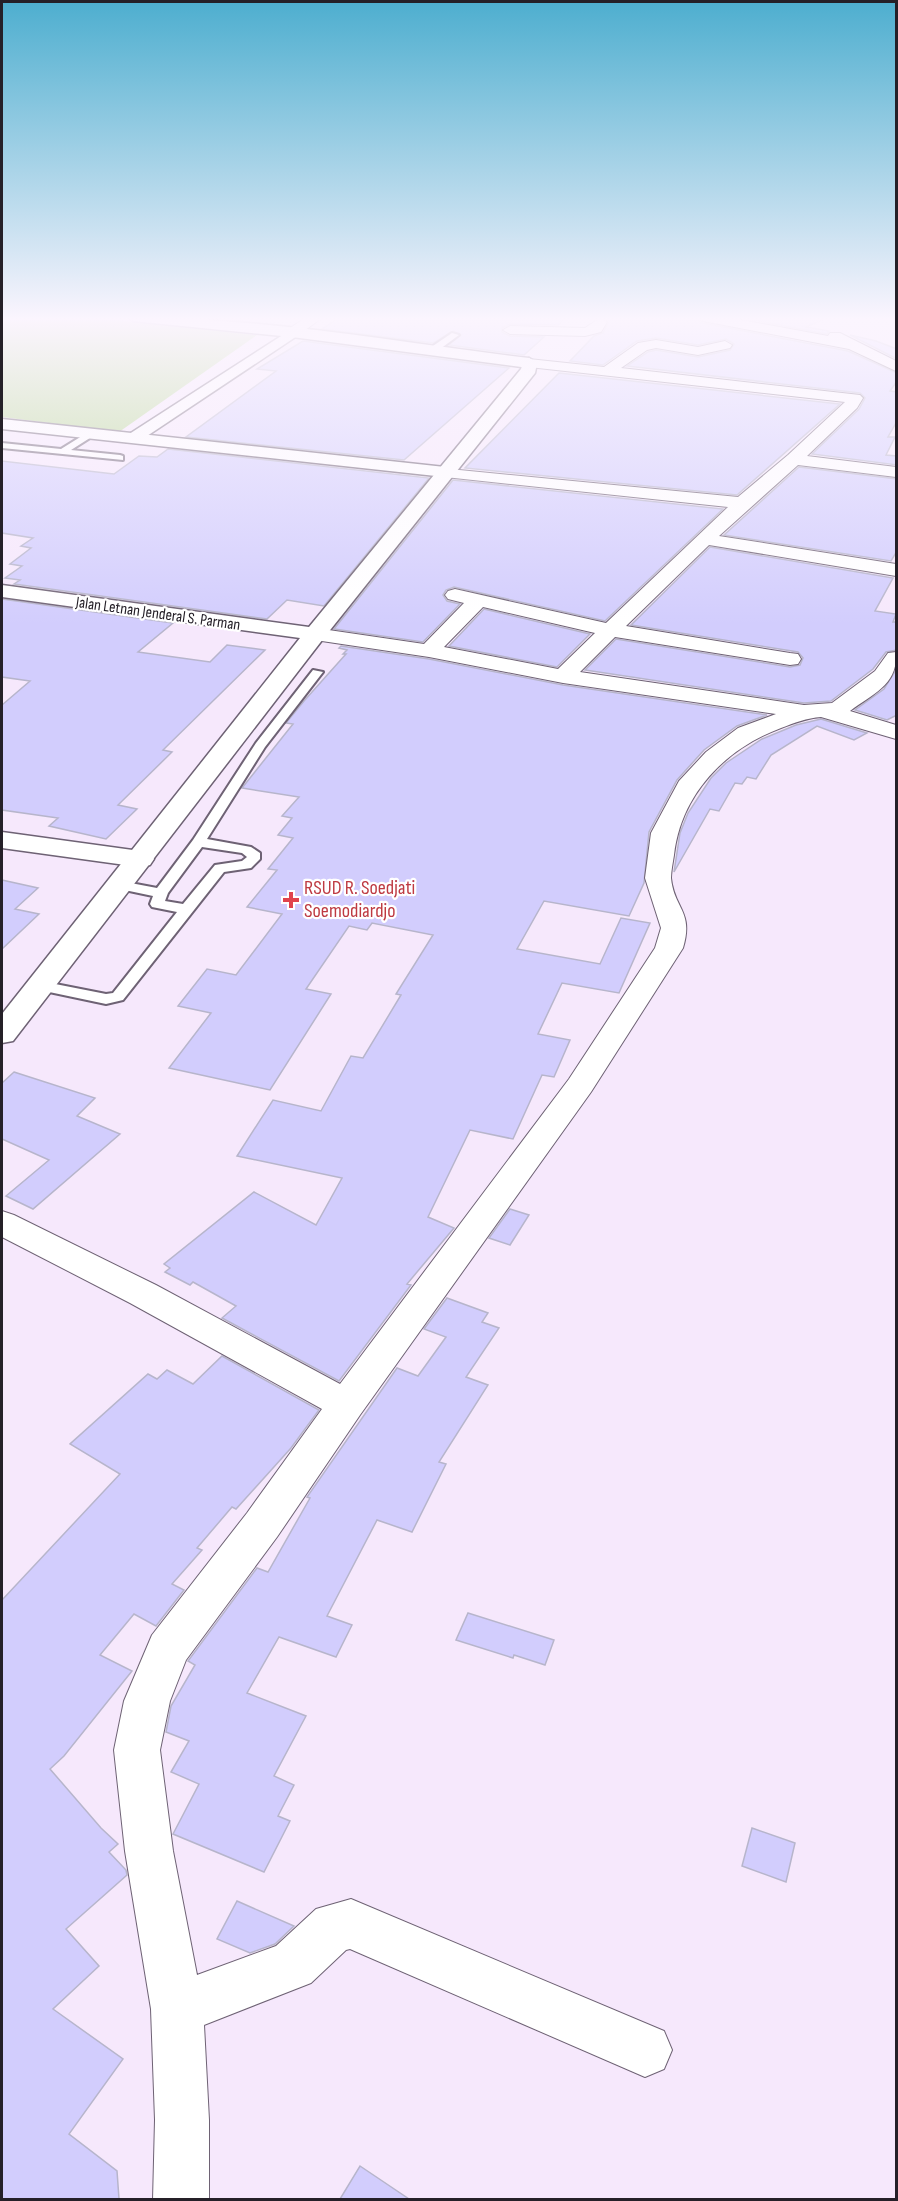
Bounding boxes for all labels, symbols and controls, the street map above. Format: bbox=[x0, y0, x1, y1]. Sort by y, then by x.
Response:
street label: Jalan Letnan Jenderal S. Parman bbox=[73, 593, 242, 635]
place label: RSUD R. Soedjati Soemodiardjo bbox=[304, 876, 415, 923]
marker: RSUD R. Soedjati Soemodiardjo bbox=[282, 891, 300, 909]

